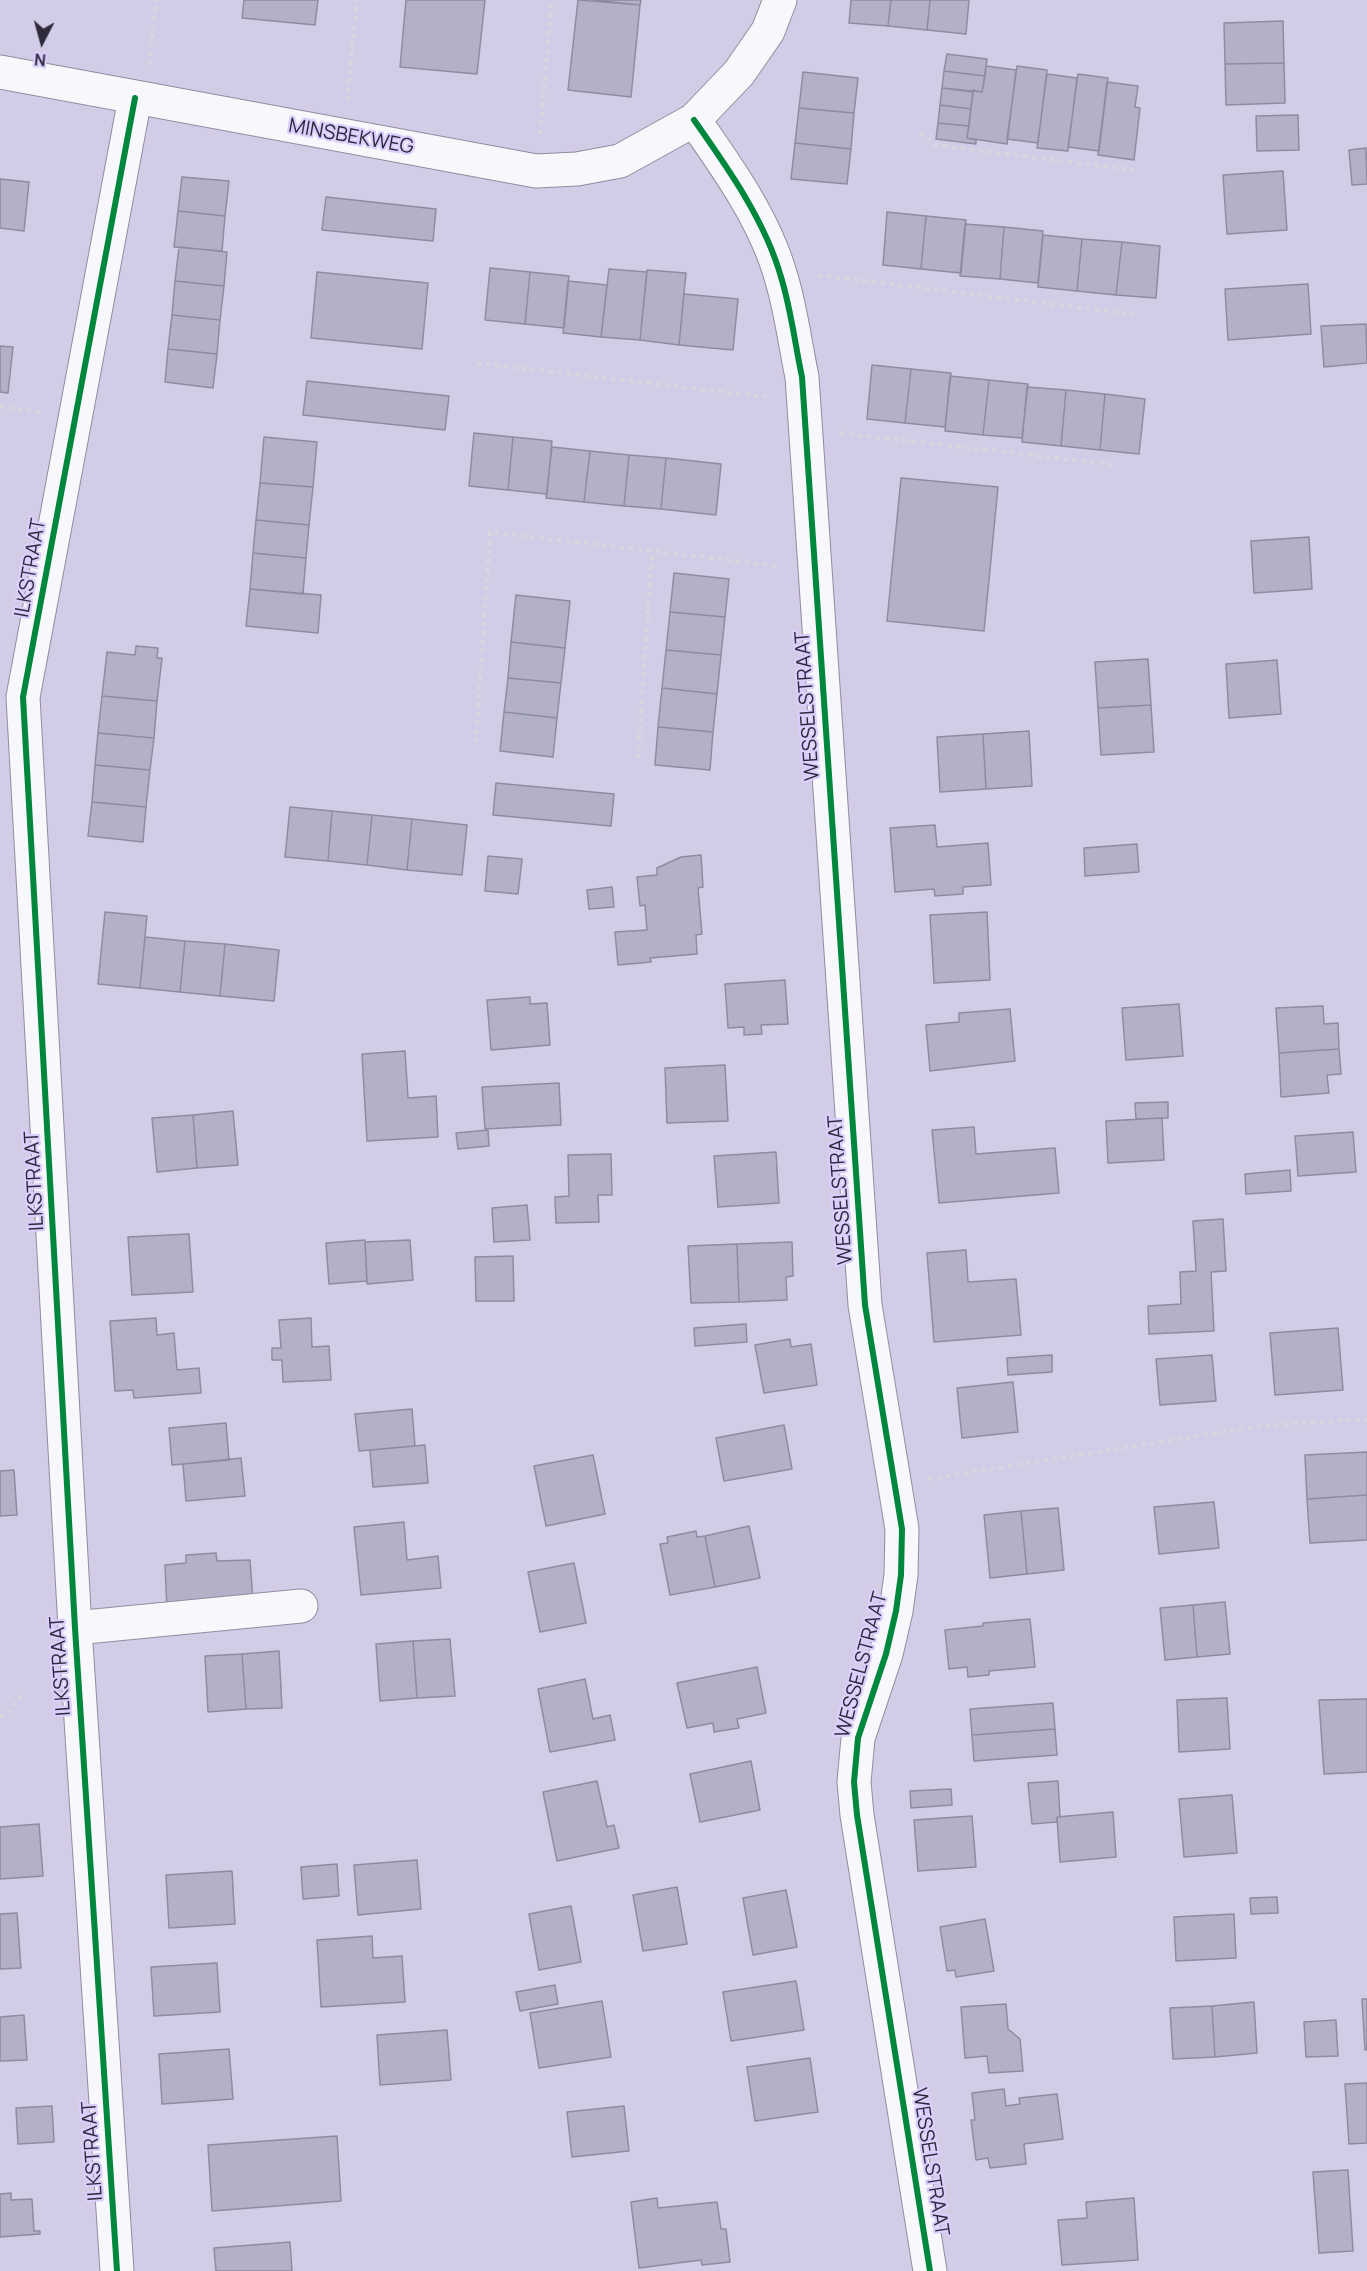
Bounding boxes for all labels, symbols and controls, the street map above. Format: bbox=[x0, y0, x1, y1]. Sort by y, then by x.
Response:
north arrow bbox=[12, 12, 72, 72]
text: N bbox=[33, 48, 47, 71]
street label: MINSBEKWEG bbox=[287, 114, 415, 160]
street label: ILKSTRAAT bbox=[11, 517, 51, 619]
street label: WESSELSTRAAT bbox=[791, 630, 825, 782]
street label: WESSELSTRAAT bbox=[824, 1114, 858, 1266]
street label: ILKSTRAAT bbox=[20, 1131, 50, 1231]
street label: WESSELSTRAAT bbox=[831, 1590, 893, 1740]
street label: ILKSTRAAT bbox=[46, 1615, 76, 1717]
street label: WESSELSTRAAT bbox=[906, 2086, 954, 2238]
street label: ILKSTRAAT bbox=[78, 2100, 108, 2202]

